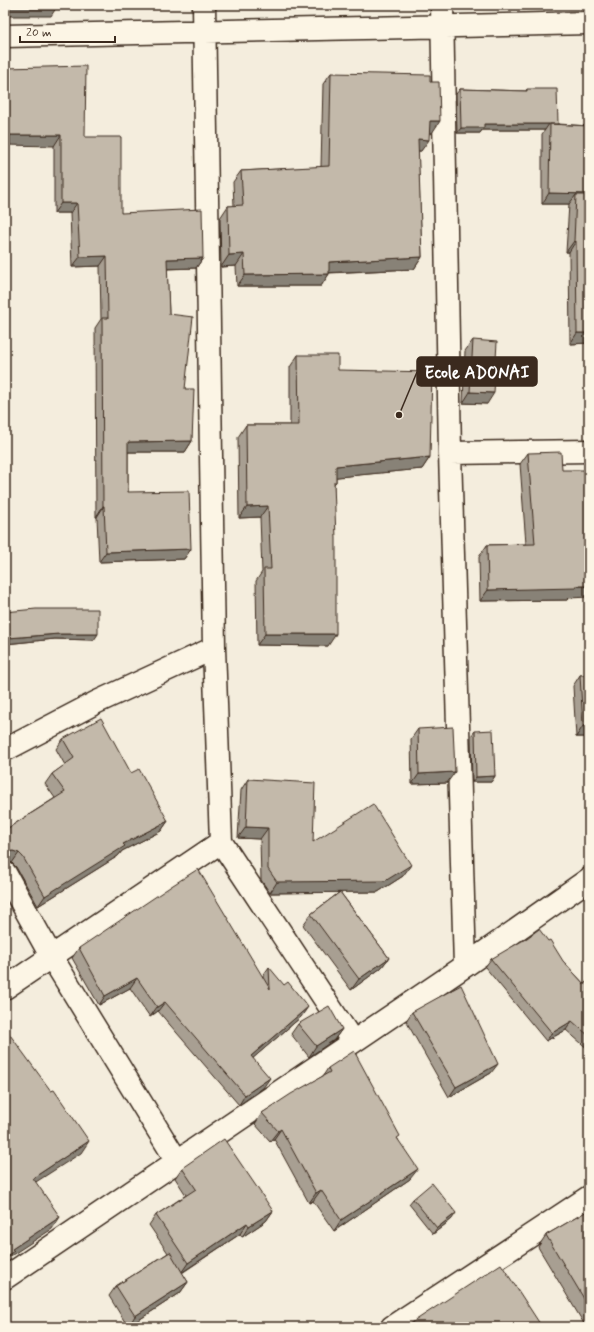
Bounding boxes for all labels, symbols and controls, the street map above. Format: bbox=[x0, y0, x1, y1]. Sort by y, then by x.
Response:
scale bar bbox=[20, 18, 115, 44]
text: 20 m bbox=[26, 25, 52, 41]
callout: Ecole ADONAI bbox=[417, 357, 537, 386]
text: Ecole ADONAI bbox=[425, 362, 529, 384]

